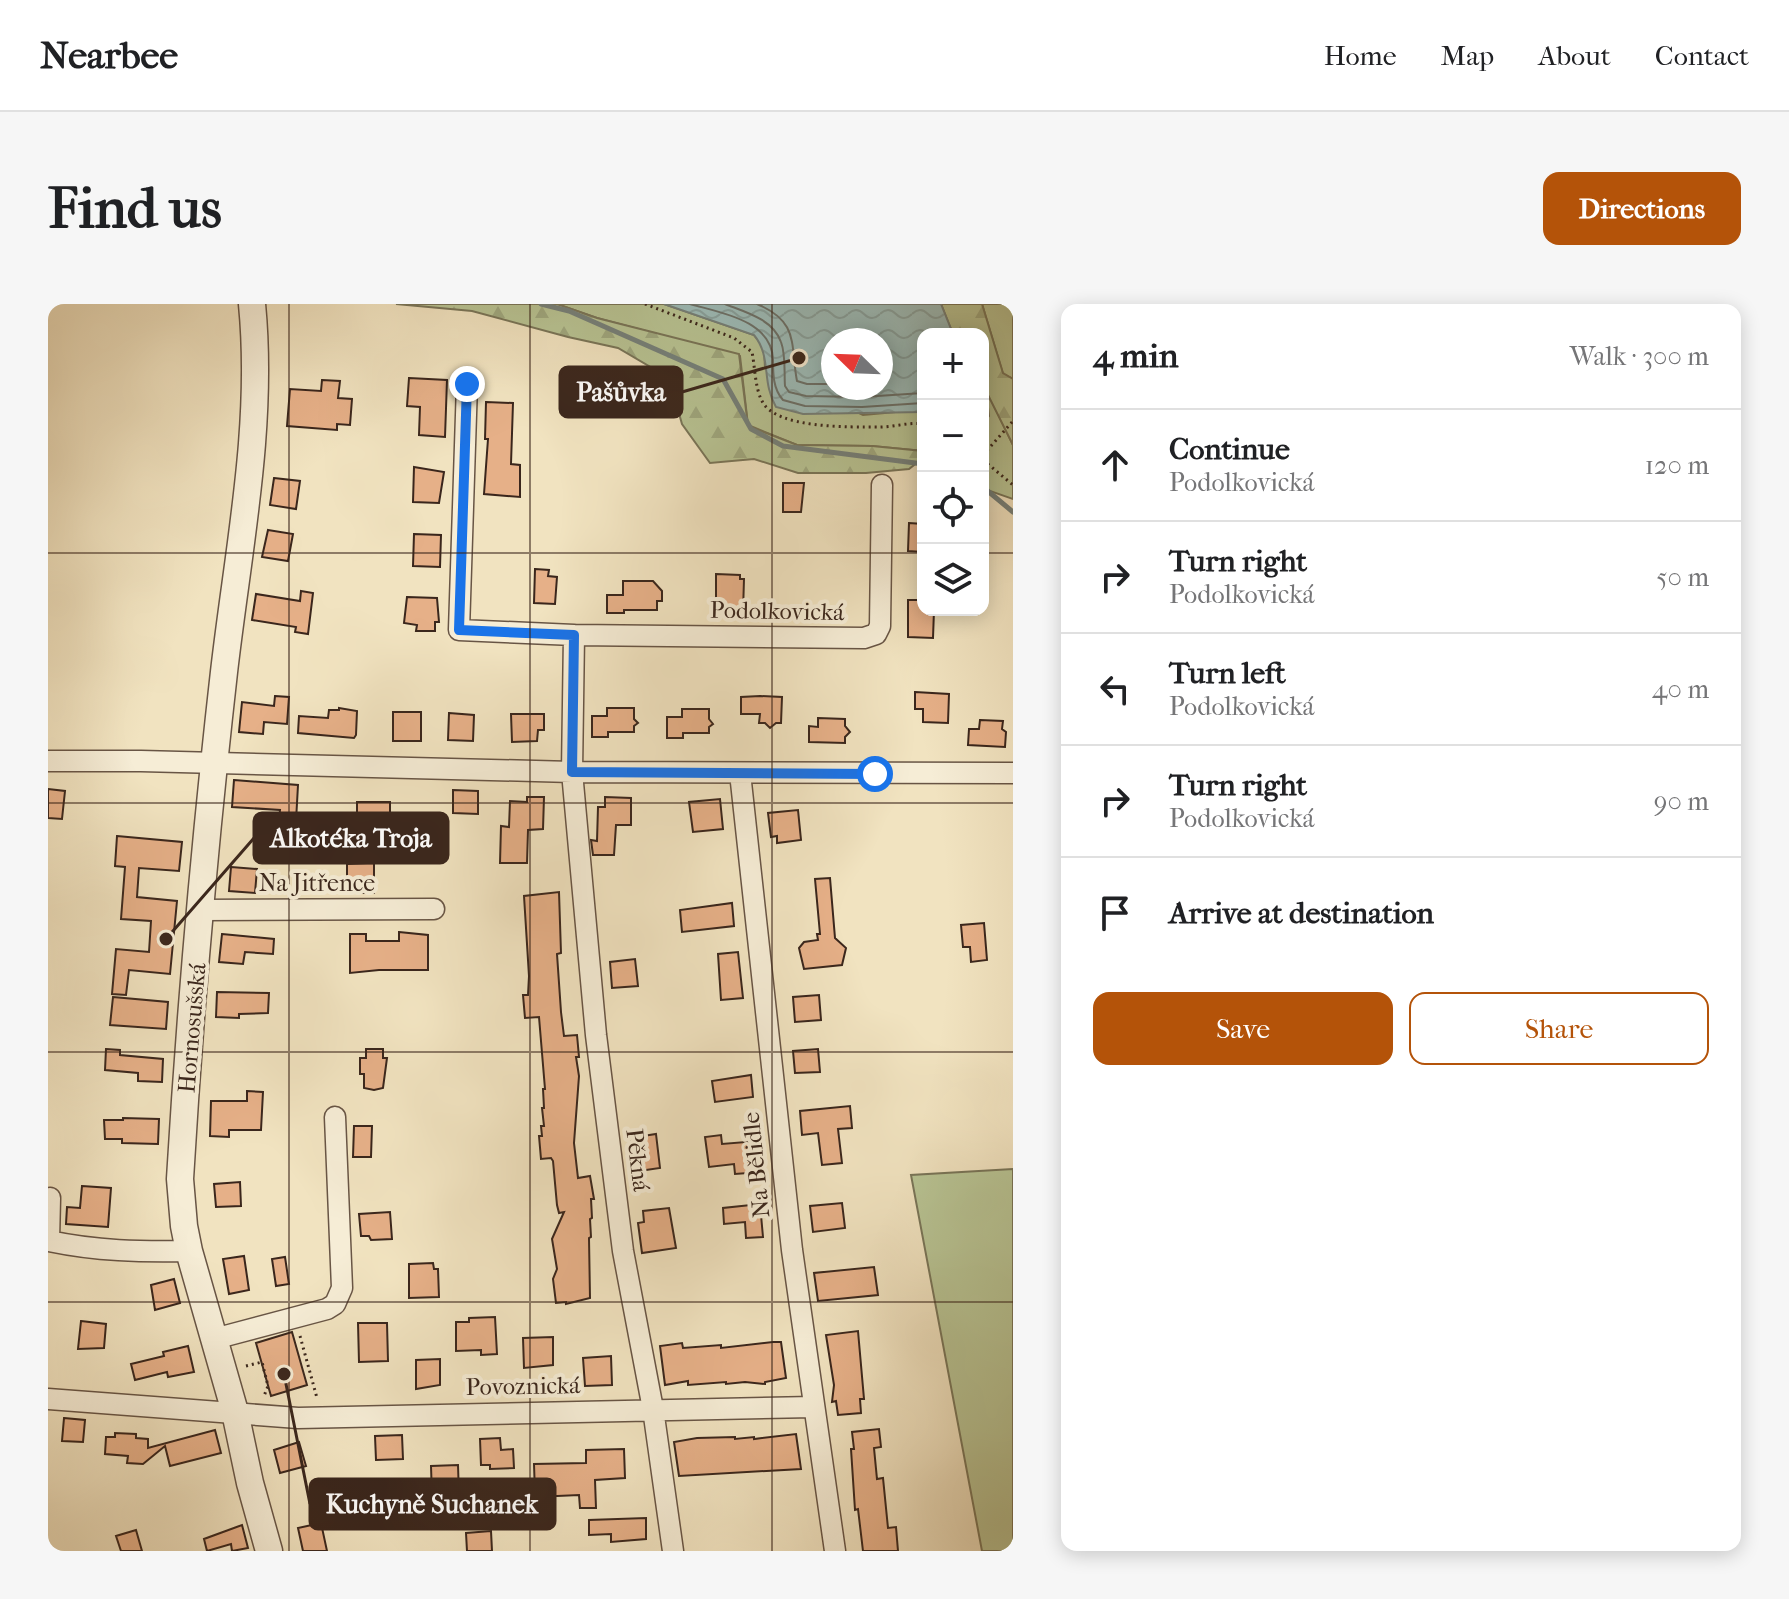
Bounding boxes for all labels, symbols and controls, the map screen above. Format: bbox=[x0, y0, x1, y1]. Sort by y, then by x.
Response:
text: Nearbee bbox=[40, 33, 178, 78]
text: Home bbox=[1324, 39, 1397, 72]
text: Map bbox=[1441, 39, 1494, 72]
text: About bbox=[1538, 39, 1611, 72]
text: Contact bbox=[1655, 39, 1749, 72]
button: Directions bbox=[1543, 172, 1741, 245]
text: Find us bbox=[48, 176, 222, 241]
north arrow bbox=[821, 328, 893, 400]
map controls bbox=[917, 328, 989, 616]
button: + bbox=[917, 328, 989, 400]
text: 4 min bbox=[1093, 336, 1178, 376]
text: Walk · 300 m bbox=[1570, 341, 1709, 372]
route end bbox=[449, 366, 485, 402]
callout: Pašůvka bbox=[560, 367, 682, 417]
text: Pašůvka bbox=[576, 377, 667, 408]
button: − bbox=[917, 400, 989, 472]
text: Continue bbox=[1169, 432, 1290, 467]
icon: ahead bbox=[1093, 443, 1137, 487]
text: 120 m bbox=[1645, 450, 1709, 481]
text: Podolkovická bbox=[1169, 467, 1315, 498]
button: locate bbox=[917, 472, 989, 544]
button: layers bbox=[917, 544, 989, 616]
text: Turn right bbox=[1169, 544, 1307, 579]
icon: right bbox=[1093, 555, 1137, 599]
text: 50 m bbox=[1656, 562, 1709, 593]
text: Podolkovická bbox=[1169, 579, 1315, 610]
street label: Podolkovická bbox=[710, 596, 845, 626]
text: Turn left bbox=[1169, 656, 1286, 691]
icon: left bbox=[1093, 667, 1137, 711]
text: 40 m bbox=[1652, 674, 1709, 705]
text: Podolkovická bbox=[1169, 691, 1315, 722]
route start bbox=[857, 756, 893, 792]
text: Turn right bbox=[1169, 768, 1307, 803]
icon: right bbox=[1093, 779, 1137, 823]
text: 90 m bbox=[1654, 786, 1709, 817]
text: Podolkovická bbox=[1169, 803, 1315, 834]
callout: Alkotéka Troja bbox=[254, 813, 448, 863]
text: Alkotéka Troja bbox=[268, 823, 433, 854]
street label: Na Jitřence bbox=[259, 869, 375, 897]
icon: arrive bbox=[1093, 891, 1137, 935]
text: Arrive at destination bbox=[1169, 896, 1434, 931]
street label: Hornosušská bbox=[172, 961, 212, 1094]
button: Save bbox=[1093, 992, 1393, 1065]
button: Share bbox=[1409, 992, 1709, 1065]
street label: Na Bělidle bbox=[737, 1111, 775, 1219]
street label: Pěkná bbox=[620, 1127, 656, 1194]
street label: Povoznická bbox=[465, 1371, 581, 1401]
callout: Kuchyně Suchanek bbox=[310, 1479, 555, 1529]
text: Kuchyně Suchanek bbox=[326, 1489, 540, 1520]

